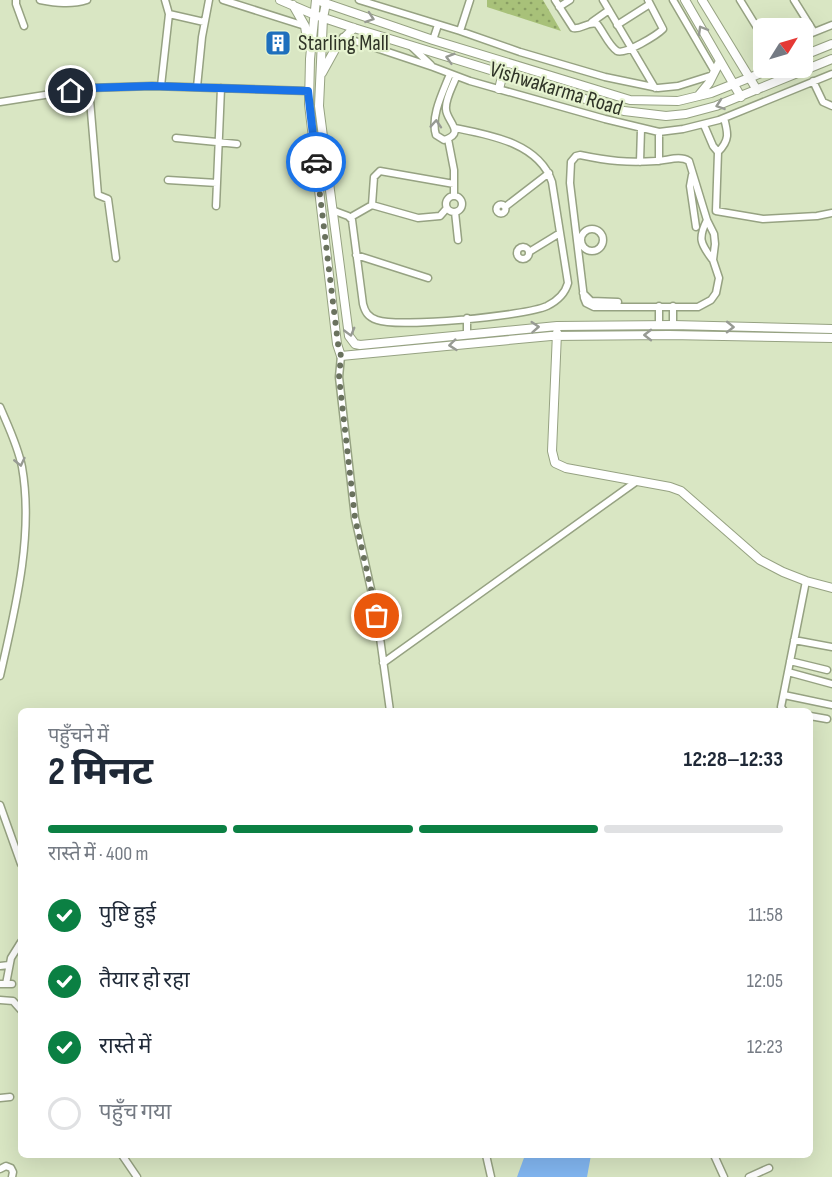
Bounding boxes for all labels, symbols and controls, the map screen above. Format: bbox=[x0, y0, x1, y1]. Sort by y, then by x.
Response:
one-way arrow bbox=[364, 11, 375, 24]
north arrow bbox=[753, 18, 813, 78]
map controls bbox=[753, 18, 813, 78]
one-way arrow bbox=[698, 26, 710, 36]
building icon: Starling Mall bbox=[263, 28, 293, 58]
place label: Starling Mall bbox=[298, 30, 389, 57]
one-way arrow bbox=[445, 53, 456, 65]
street label: Vishwakarma Road bbox=[486, 56, 626, 122]
pin bbox=[45, 65, 96, 116]
icon: home bbox=[54, 74, 87, 107]
one-way arrow bbox=[715, 97, 725, 110]
one-way arrow bbox=[430, 120, 443, 129]
courier bbox=[286, 132, 346, 192]
icon: car bbox=[300, 146, 333, 179]
one-way arrow bbox=[726, 320, 735, 333]
one-way arrow bbox=[531, 321, 540, 334]
one-way arrow bbox=[343, 326, 355, 337]
one-way arrow bbox=[643, 329, 652, 341]
one-way arrow bbox=[448, 338, 458, 351]
one-way arrow bbox=[13, 456, 26, 466]
pin bbox=[351, 590, 402, 641]
icon: bag bbox=[360, 599, 393, 632]
text: पहुँचने में bbox=[48, 724, 109, 748]
text: 12:28–12:33 bbox=[684, 746, 783, 773]
text: 2 मिनट bbox=[48, 749, 153, 796]
text: रास्ते में · 400 m bbox=[48, 842, 148, 866]
icon: check bbox=[48, 899, 81, 932]
text: पुष्टि हुई bbox=[99, 901, 156, 928]
text: 11:58 bbox=[748, 903, 783, 927]
icon: check bbox=[48, 965, 81, 998]
text: तैयार हो रहा bbox=[99, 967, 190, 994]
text: 12:05 bbox=[747, 969, 783, 993]
icon: check bbox=[48, 1031, 81, 1064]
text: रास्ते में bbox=[99, 1033, 151, 1060]
text: 12:23 bbox=[747, 1035, 783, 1059]
text: पहुँच गया bbox=[99, 1099, 172, 1126]

